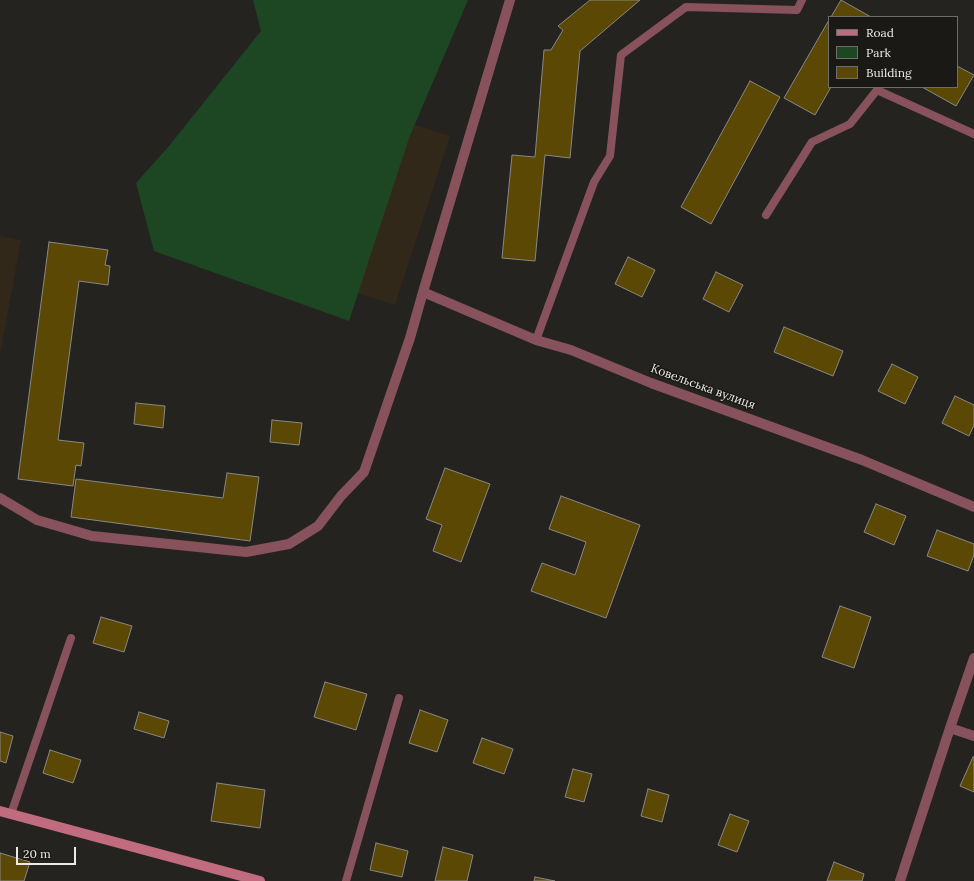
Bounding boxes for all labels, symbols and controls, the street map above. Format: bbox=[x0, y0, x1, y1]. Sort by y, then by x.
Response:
legend bbox=[828, 16, 958, 88]
text: Road bbox=[866, 25, 894, 40]
text: Park bbox=[866, 45, 891, 60]
text: Building bbox=[866, 65, 912, 80]
street label: Ковельська вулиця bbox=[649, 361, 757, 413]
scale bar bbox=[18, 839, 78, 865]
text: 20 m bbox=[23, 846, 51, 861]

